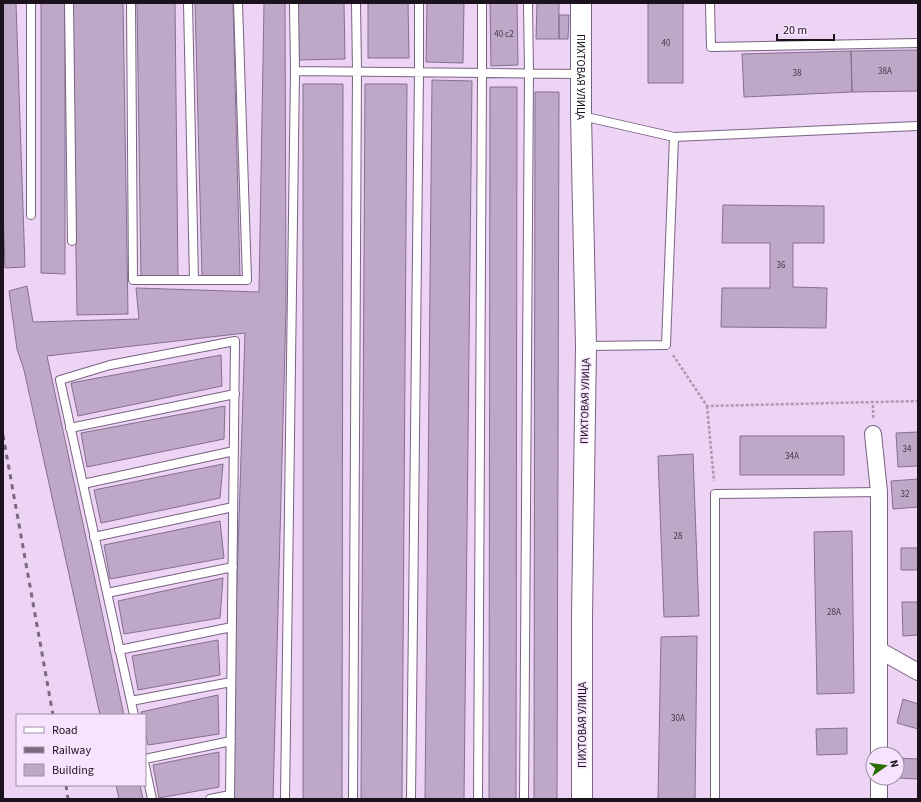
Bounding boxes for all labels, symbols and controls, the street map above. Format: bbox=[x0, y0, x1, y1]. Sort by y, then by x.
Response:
scale bar bbox=[777, 16, 834, 42]
text: 20 m bbox=[783, 22, 807, 39]
house number: 40 с2 bbox=[494, 28, 514, 41]
street label: ПИХТОВАЯ УЛИЦА bbox=[573, 34, 589, 120]
house number: 40 bbox=[662, 37, 671, 50]
house number: 38А bbox=[878, 65, 892, 78]
house number: 38 bbox=[793, 67, 802, 80]
house number: 36 bbox=[777, 259, 786, 272]
street label: ПИХТОВАЯ УЛИЦА bbox=[577, 358, 593, 444]
house number: 34 bbox=[903, 443, 912, 456]
house number: 34А bbox=[785, 450, 799, 463]
house number: 32 bbox=[901, 488, 910, 501]
house number: 28 bbox=[674, 530, 683, 543]
house number: 28А bbox=[827, 606, 841, 619]
street label: ПИХТОВАЯ УЛИЦА bbox=[575, 682, 590, 768]
house number: 30А bbox=[671, 712, 685, 725]
legend bbox=[16, 714, 146, 786]
text: Road bbox=[52, 722, 78, 739]
text: Railway bbox=[52, 742, 91, 759]
north arrow bbox=[865, 746, 905, 786]
text: N bbox=[886, 758, 902, 769]
text: Building bbox=[52, 762, 94, 779]

